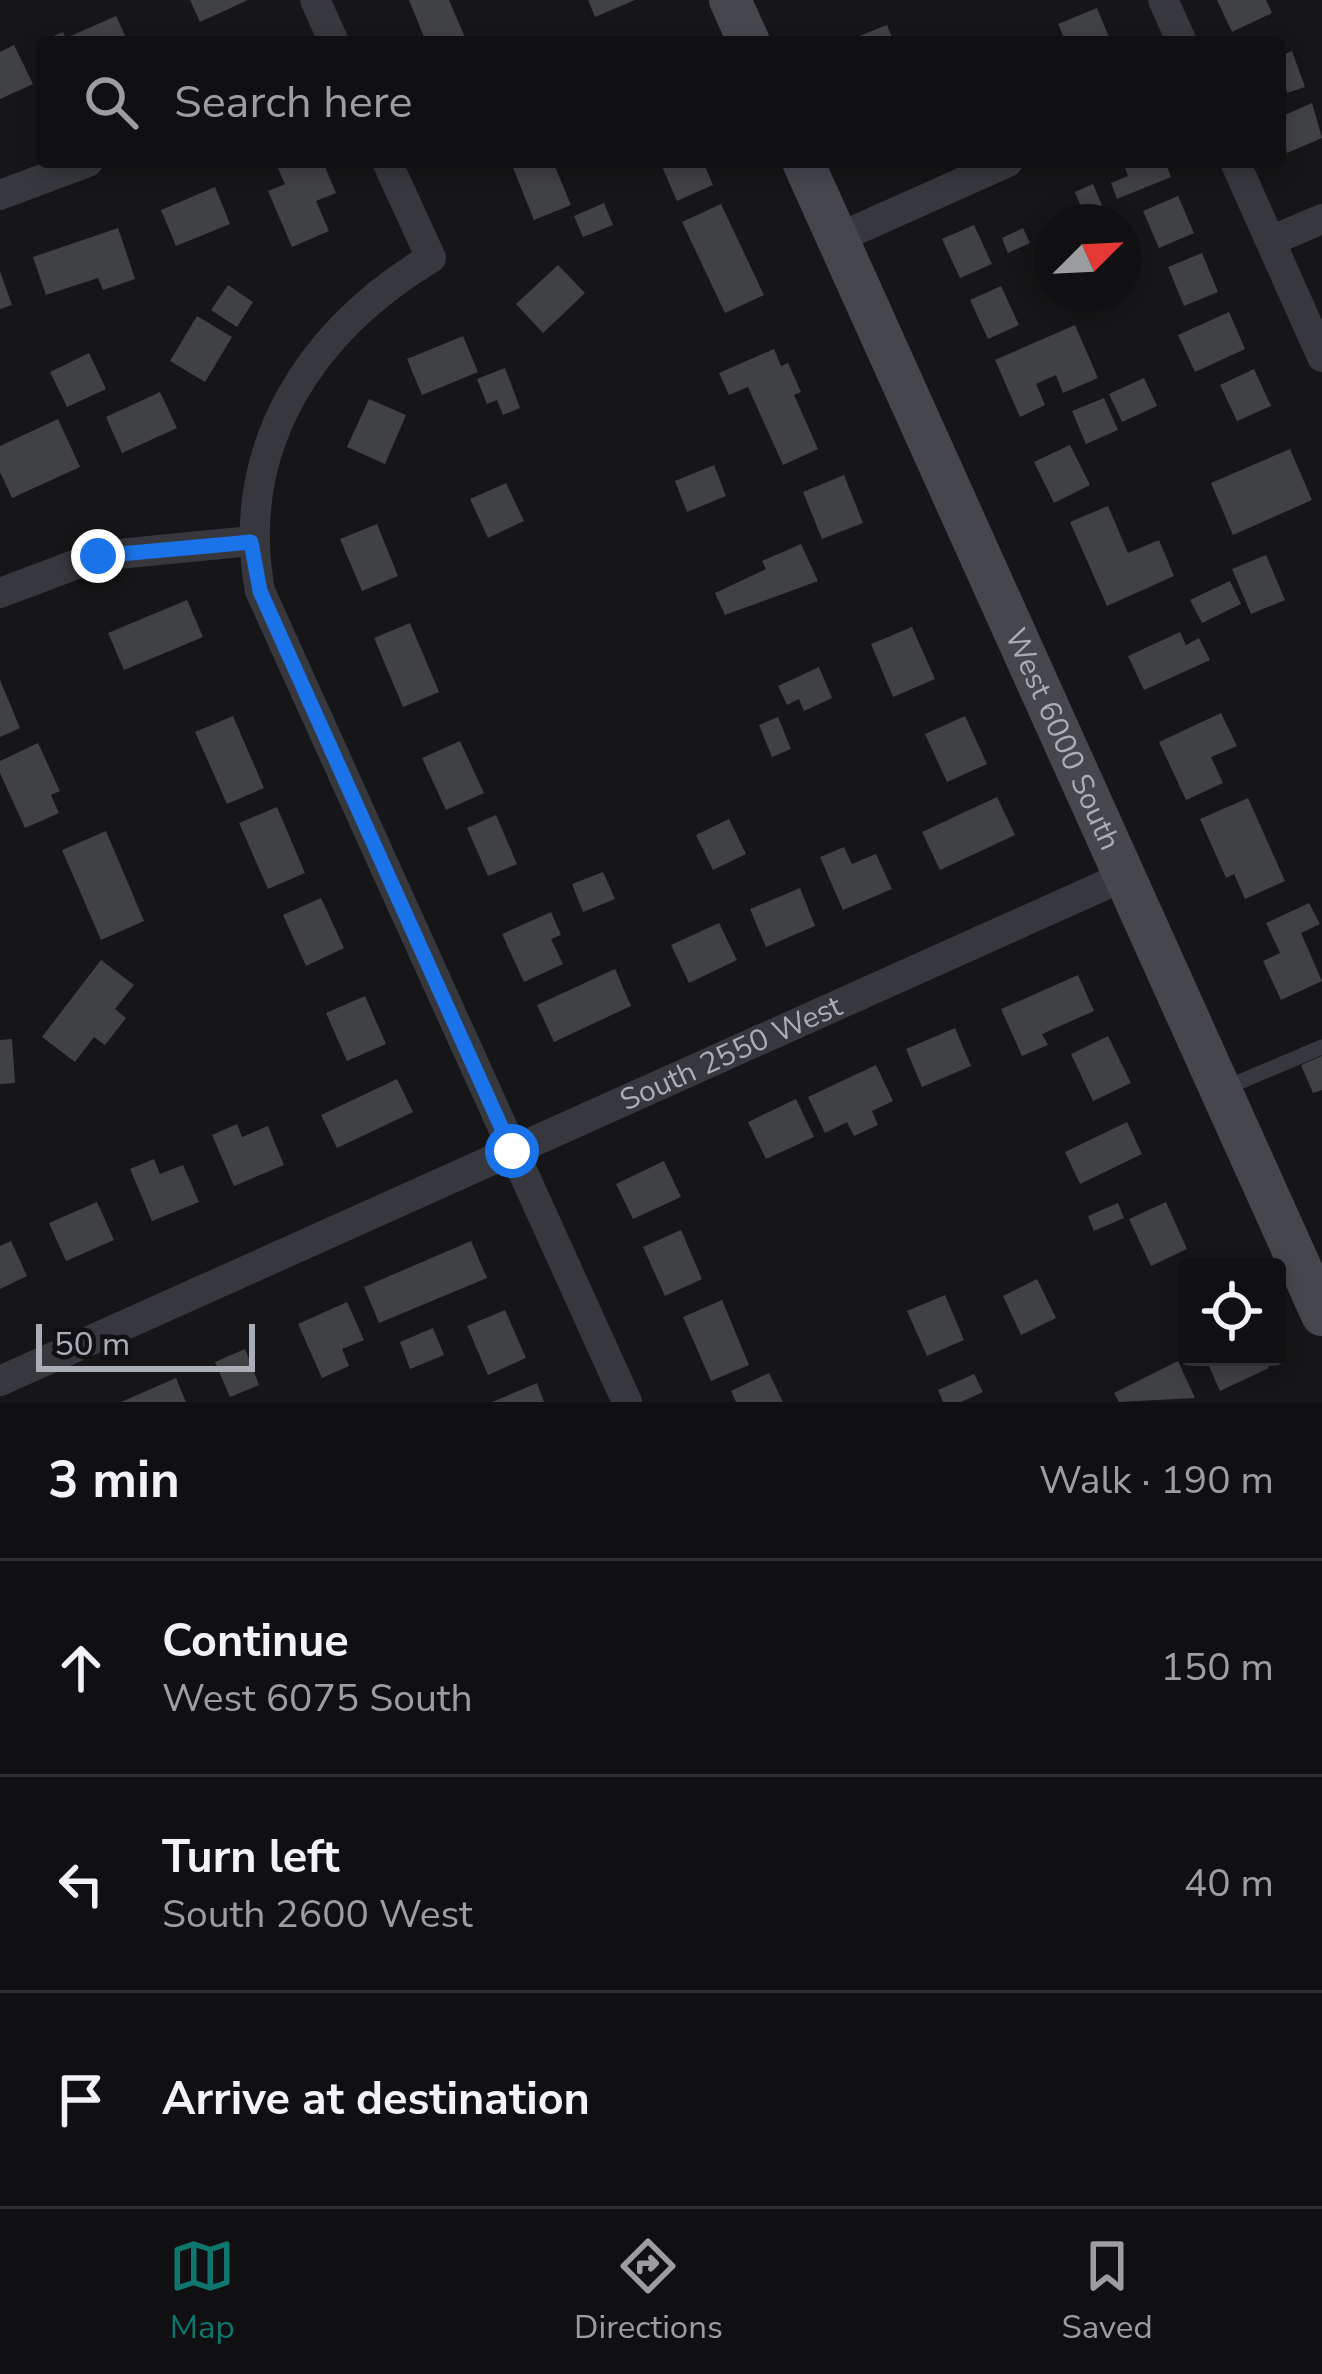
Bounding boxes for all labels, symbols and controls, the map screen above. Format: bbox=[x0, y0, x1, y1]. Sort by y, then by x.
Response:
search box bbox=[36, 36, 1286, 168]
icon: search bbox=[78, 69, 144, 135]
text: Search here bbox=[174, 72, 413, 133]
north arrow bbox=[1034, 204, 1142, 312]
route end bbox=[71, 529, 125, 583]
street label: West 6000 South bbox=[995, 622, 1131, 857]
street label: South 2550 West bbox=[613, 985, 849, 1121]
route start bbox=[485, 1124, 539, 1178]
map controls bbox=[1178, 1258, 1286, 1366]
button: locate bbox=[1178, 1258, 1286, 1366]
scale bar bbox=[36, 1318, 255, 1371]
text: 50 m bbox=[54, 1322, 130, 1367]
text: 3 min bbox=[48, 1445, 180, 1515]
text: Walk · 190 m bbox=[1039, 1454, 1274, 1507]
text: Continue bbox=[162, 1611, 349, 1672]
icon: ahead bbox=[48, 1635, 114, 1701]
text: 150 m bbox=[1160, 1641, 1274, 1694]
text: West 6075 South bbox=[162, 1672, 473, 1725]
text: Turn left bbox=[162, 1827, 340, 1888]
icon: left bbox=[48, 1851, 114, 1917]
text: 40 m bbox=[1184, 1857, 1274, 1910]
text: South 2600 West bbox=[162, 1888, 473, 1941]
icon: arrive bbox=[48, 2067, 114, 2133]
text: Arrive at destination bbox=[162, 2069, 590, 2130]
tab: Map bbox=[169, 2233, 235, 2350]
tab: Directions bbox=[574, 2233, 723, 2350]
tab: Saved bbox=[1061, 2233, 1153, 2350]

